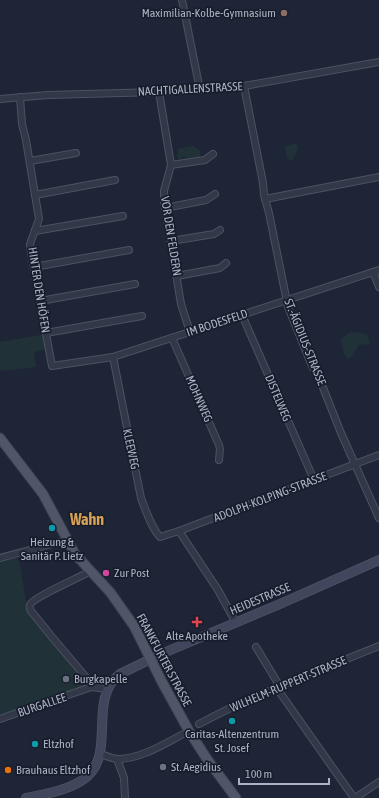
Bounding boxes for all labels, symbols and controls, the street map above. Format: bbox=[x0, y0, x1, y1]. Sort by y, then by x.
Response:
place label: Maximilian-Kolbe-Gymnasium bbox=[142, 6, 276, 20]
marker: Maximilian-Kolbe-Gymnasium bbox=[279, 8, 289, 18]
street label: NACHTIGALLENSTRASSE bbox=[137, 79, 243, 99]
street label: VOR DEN FELDERN bbox=[158, 195, 184, 277]
street label: HINTER DEN HÖFEN bbox=[25, 246, 53, 334]
street label: ST.-ÄGIDIUS-STRASSE bbox=[281, 297, 329, 387]
street label: IM BODESFELD bbox=[185, 306, 250, 339]
street label: DISTELWEG bbox=[262, 373, 294, 423]
street label: MOHNWEG bbox=[183, 374, 215, 424]
street label: KLEEWEG bbox=[120, 428, 142, 470]
street label: ADOLPH-KOLPING-STRASSE bbox=[211, 469, 329, 525]
district label: Wahn bbox=[69, 510, 104, 528]
marker: Heizung & Sanitär P. Lietz bbox=[47, 523, 57, 533]
place label: Heizung & Sanitär P. Lietz bbox=[21, 535, 84, 563]
place label: Zur Post bbox=[114, 566, 150, 580]
marker: Zur Post bbox=[101, 568, 111, 578]
street label: HEIDESTRASSE bbox=[228, 580, 292, 618]
street label: FRANKFURTER STRASSE bbox=[134, 611, 194, 709]
marker: Alte Apotheke bbox=[192, 617, 202, 627]
place label: Alte Apotheke bbox=[166, 629, 228, 643]
street label: WILHELM-RUPPERT-STRASSE bbox=[228, 653, 348, 715]
place label: Burgkapelle bbox=[74, 672, 128, 686]
marker: Burgkapelle bbox=[61, 674, 71, 684]
street label: BURGALLEE bbox=[16, 690, 68, 720]
marker: Caritas-Altenzentrum St. Josef bbox=[227, 716, 237, 726]
place label: Caritas-Altenzentrum St. Josef bbox=[185, 727, 279, 755]
place label: Eltzhof bbox=[43, 737, 75, 751]
marker: Eltzhof bbox=[30, 739, 40, 749]
place label: St. Aegidius bbox=[171, 760, 221, 774]
scale bar bbox=[239, 760, 329, 786]
marker: St. Aegidius bbox=[158, 762, 168, 772]
place label: Brauhaus Eltzhof bbox=[16, 763, 91, 777]
marker: Brauhaus Eltzhof bbox=[3, 765, 13, 775]
text: 100 m bbox=[245, 767, 272, 781]

